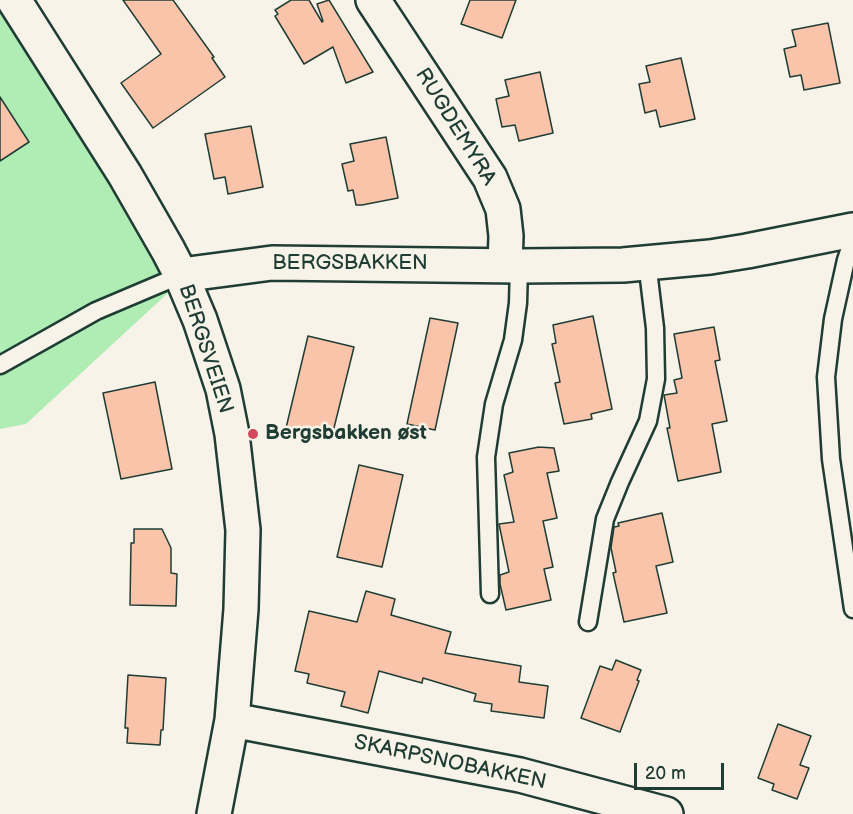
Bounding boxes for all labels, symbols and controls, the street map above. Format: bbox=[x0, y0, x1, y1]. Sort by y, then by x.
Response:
street label: RUGDEMYRA bbox=[409, 64, 501, 190]
street label: BERGSBAKKEN bbox=[272, 251, 428, 277]
street label: BERGSVEIEN bbox=[172, 281, 238, 417]
place label: Bergsbakken øst bbox=[265, 421, 427, 447]
marker: Bergsbakken øst bbox=[246, 427, 260, 441]
street label: SKARPSNOBAKKEN bbox=[352, 730, 548, 796]
scale bar bbox=[637, 751, 727, 789]
text: 20 m bbox=[645, 763, 686, 784]

